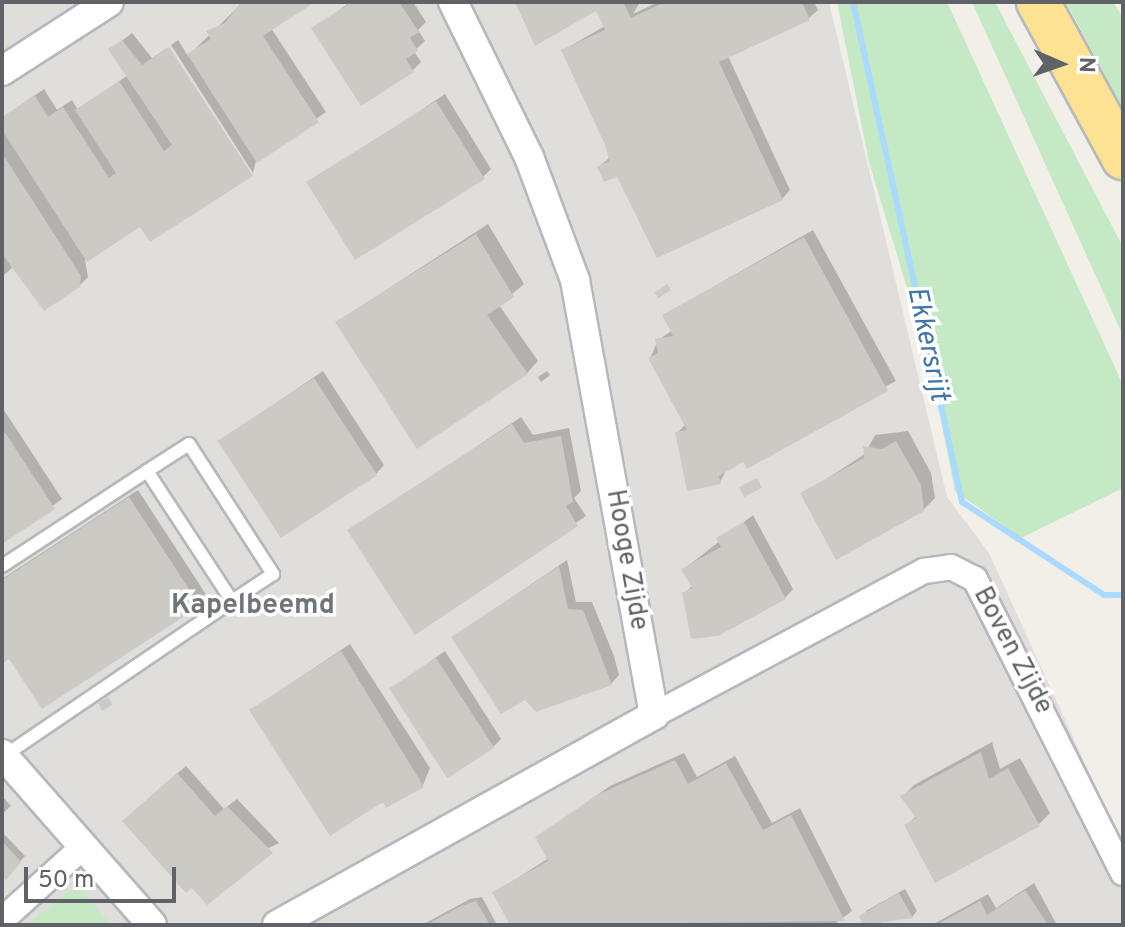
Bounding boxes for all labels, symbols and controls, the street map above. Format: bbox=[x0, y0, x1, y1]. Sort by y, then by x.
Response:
north arrow bbox=[1021, 24, 1101, 104]
text: N bbox=[1072, 56, 1099, 73]
water label: Ekkersrijt bbox=[898, 284, 956, 404]
street label: Hooge Zijde bbox=[598, 487, 654, 633]
street label: Boven Zijde bbox=[966, 582, 1058, 720]
district label: Kapelbeemd bbox=[171, 589, 335, 623]
scale bar bbox=[28, 851, 180, 901]
text: 50 m bbox=[38, 866, 94, 896]

